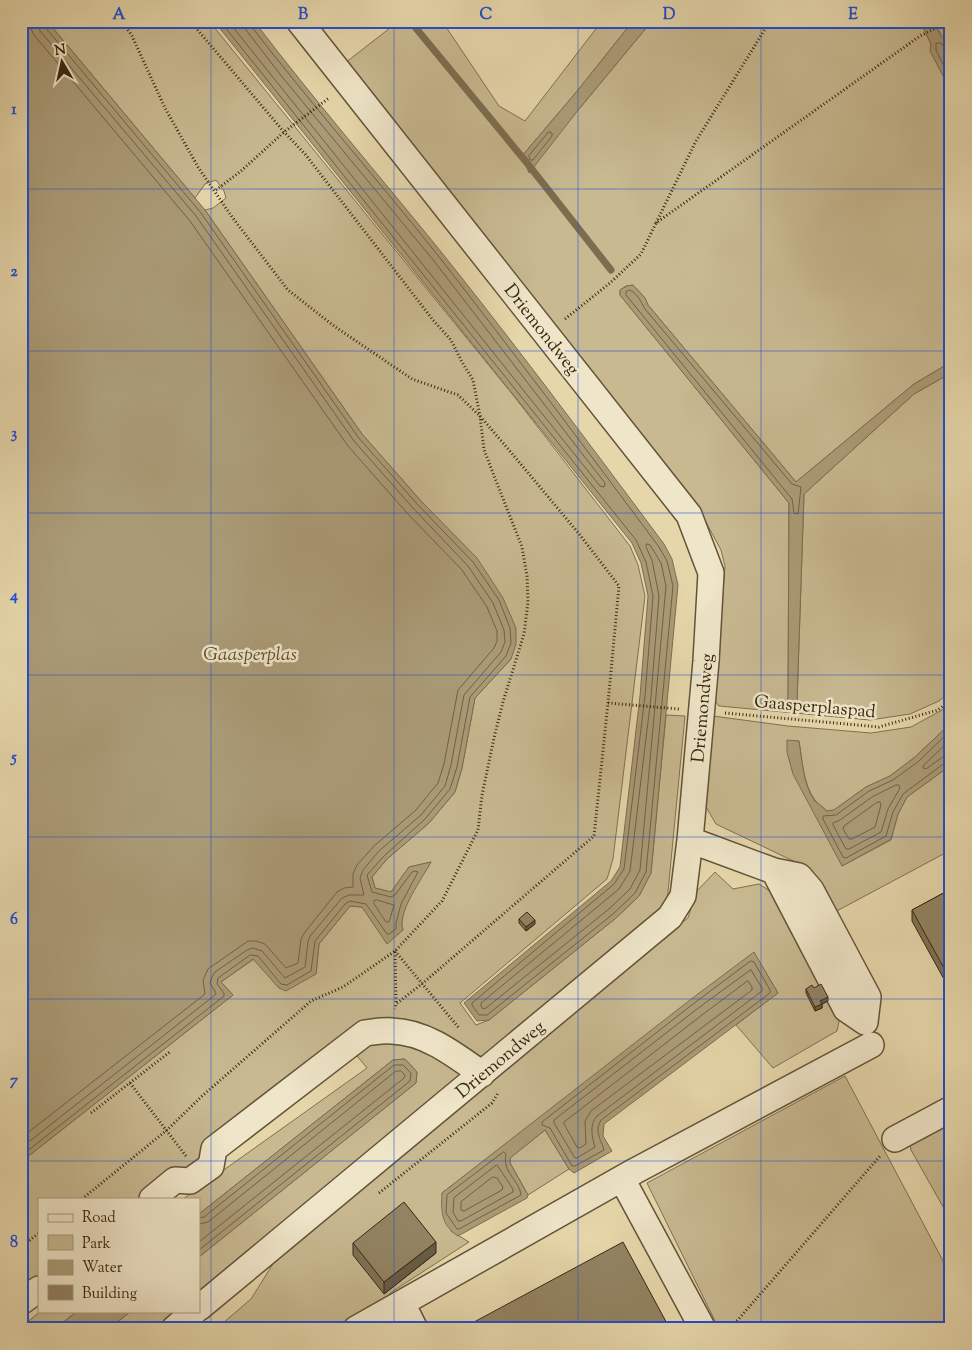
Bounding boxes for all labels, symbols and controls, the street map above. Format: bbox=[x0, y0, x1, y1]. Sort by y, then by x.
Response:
text: A bbox=[113, 4, 126, 27]
text: B bbox=[298, 4, 308, 27]
text: C bbox=[480, 4, 493, 27]
text: D bbox=[663, 4, 676, 27]
text: E bbox=[848, 4, 858, 27]
north arrow bbox=[38, 38, 88, 88]
text: N bbox=[53, 40, 67, 62]
text: 1 bbox=[11, 99, 17, 122]
text: 2 bbox=[10, 261, 18, 284]
street label: Driemondweg bbox=[496, 279, 585, 382]
text: 3 bbox=[11, 423, 18, 446]
text: 4 bbox=[9, 585, 18, 608]
water label: Gaasperplas bbox=[203, 642, 297, 669]
street label: Driemondweg bbox=[686, 652, 722, 764]
street label: Gaasperplaspad bbox=[753, 690, 877, 726]
text: 5 bbox=[9, 747, 17, 770]
text: 6 bbox=[10, 909, 18, 932]
street label: Driemondweg bbox=[451, 1015, 552, 1106]
text: 7 bbox=[10, 1070, 19, 1093]
legend bbox=[38, 1198, 200, 1312]
text: Road bbox=[82, 1208, 116, 1229]
text: 8 bbox=[10, 1232, 18, 1255]
text: Park bbox=[82, 1234, 111, 1255]
text: Water bbox=[82, 1258, 123, 1279]
text: Building bbox=[82, 1284, 137, 1305]

